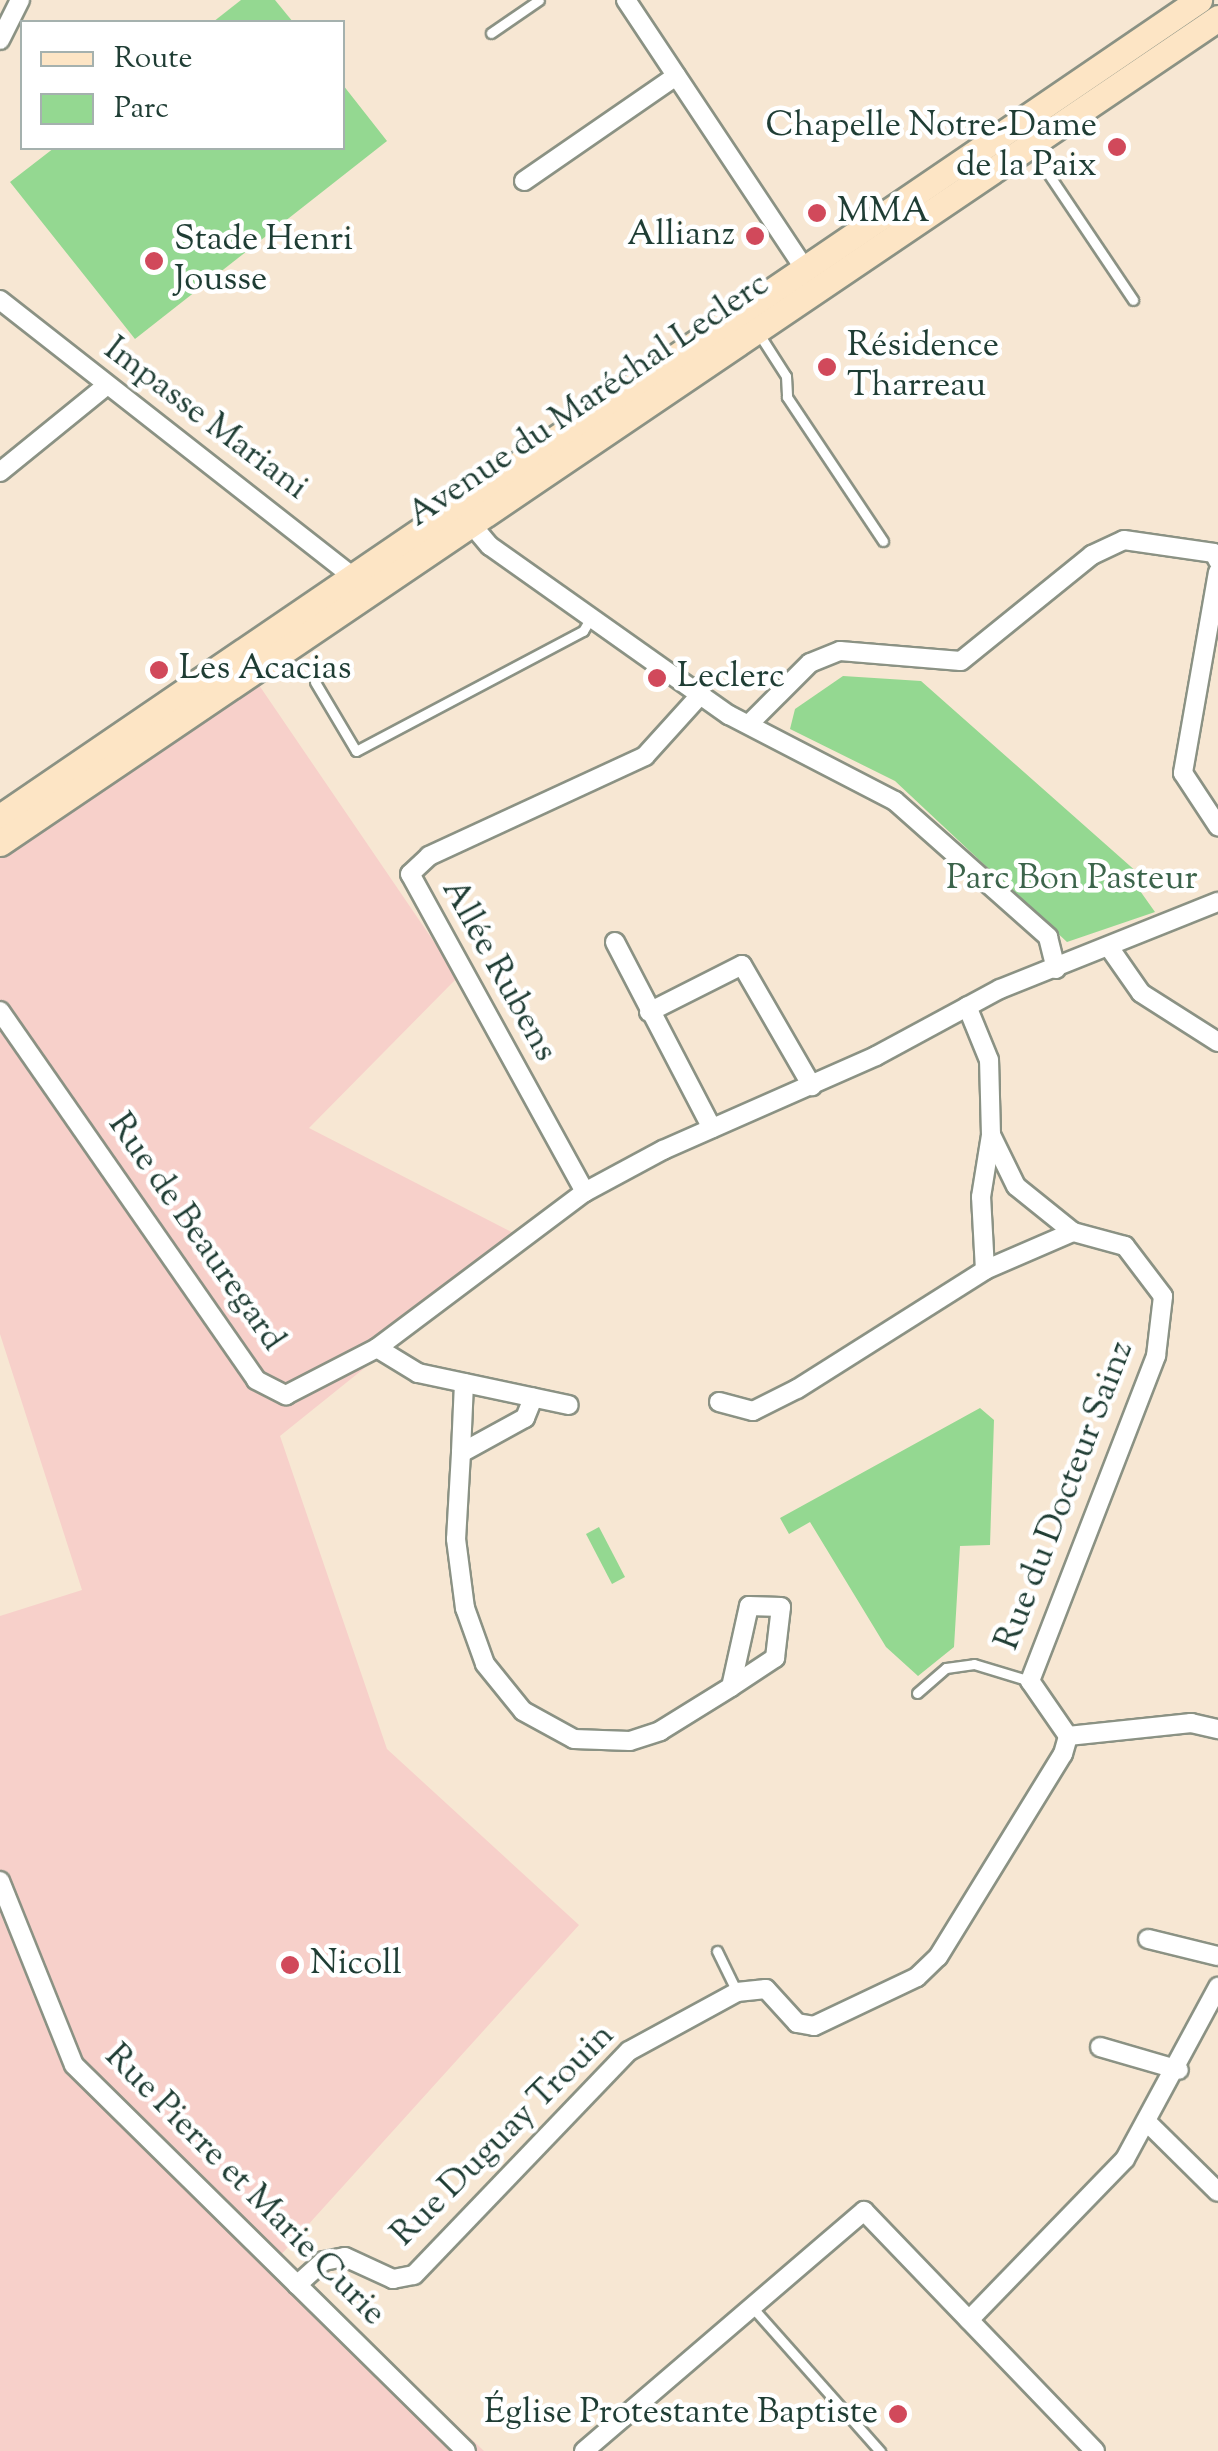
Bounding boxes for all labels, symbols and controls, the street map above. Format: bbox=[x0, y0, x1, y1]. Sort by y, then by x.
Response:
legend bbox=[20, 20, 345, 150]
text: Route bbox=[114, 38, 193, 81]
text: Parc bbox=[114, 88, 169, 131]
place label: Chapelle Notre-Dame de la Paix bbox=[765, 106, 1097, 188]
marker: Chapelle Notre-Dame de la Paix bbox=[1106, 136, 1128, 158]
place label: MMA bbox=[837, 192, 930, 234]
marker: MMA bbox=[806, 202, 828, 224]
place label: Allianz bbox=[627, 215, 735, 257]
place label: Stade Henri Jousse bbox=[174, 220, 353, 302]
marker: Allianz bbox=[744, 225, 766, 247]
marker: Stade Henri Jousse bbox=[143, 250, 165, 272]
street label: Avenue du Maréchal Leclerc bbox=[401, 264, 777, 538]
place label: Résidence Tharreau bbox=[847, 326, 999, 408]
street label: Impasse Mariani bbox=[95, 330, 315, 510]
marker: Résidence Tharreau bbox=[816, 356, 838, 378]
place label: Les Acacias bbox=[179, 649, 351, 691]
place label: Leclerc bbox=[677, 657, 785, 699]
marker: Les Acacias bbox=[148, 659, 170, 681]
marker: Leclerc bbox=[646, 667, 668, 689]
park label: Parc Bon Pasteur bbox=[946, 859, 1198, 901]
street label: Allée Rubens bbox=[431, 873, 565, 1069]
street label: Rue de Beauregard bbox=[97, 1106, 293, 1360]
street label: Rue du Docteur Sainz bbox=[988, 1336, 1144, 1656]
place label: Nicoll bbox=[310, 1944, 402, 1986]
marker: Nicoll bbox=[279, 1954, 301, 1976]
street label: Rue Duguay Trouin bbox=[384, 2016, 624, 2256]
street label: Rue Pierre et Marie Curie bbox=[95, 2037, 393, 2335]
place label: Église Protestante Baptiste bbox=[484, 2393, 878, 2435]
marker: Église Protestante Baptiste bbox=[887, 2403, 909, 2425]

